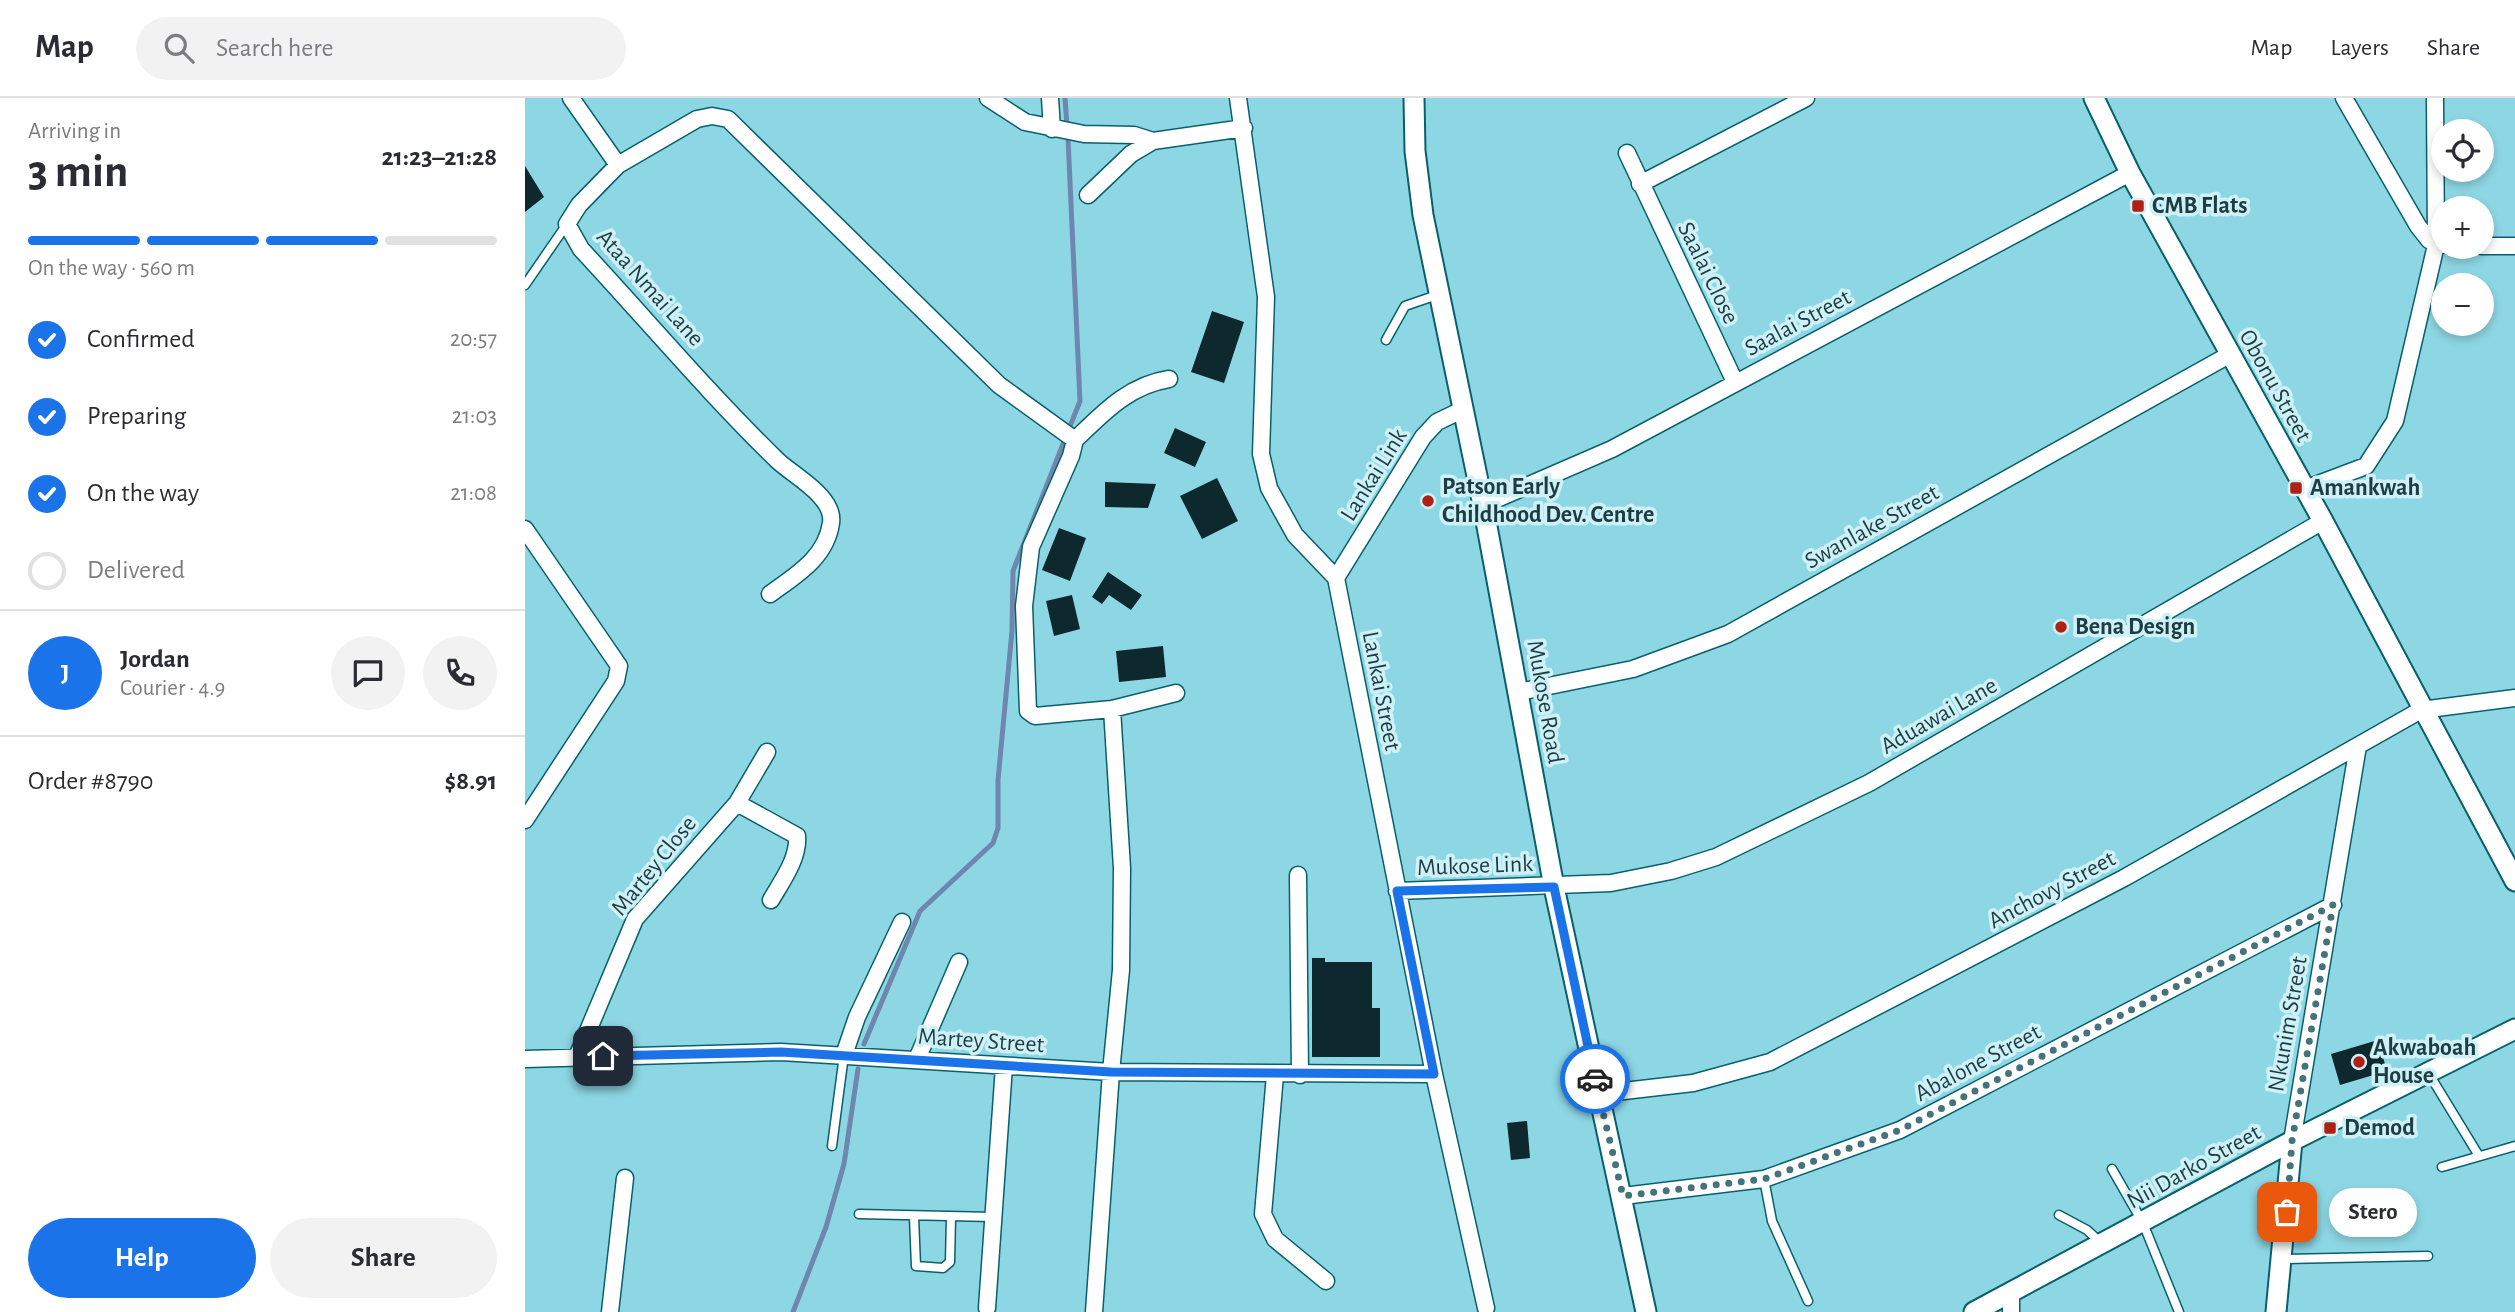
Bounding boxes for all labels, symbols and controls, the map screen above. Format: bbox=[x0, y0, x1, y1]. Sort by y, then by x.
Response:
search box bbox=[136, 17, 626, 80]
icon: search bbox=[160, 29, 198, 67]
text: Map bbox=[35, 31, 94, 64]
text: Search here bbox=[216, 35, 334, 61]
text: Map bbox=[2250, 36, 2292, 60]
text: Layers bbox=[2330, 36, 2389, 60]
text: Share bbox=[2427, 36, 2480, 60]
map controls bbox=[2431, 119, 2494, 336]
button: locate bbox=[2431, 119, 2494, 182]
text: Arriving in bbox=[28, 120, 121, 143]
text: 21:23–21:28 bbox=[381, 144, 497, 170]
text: 3 min bbox=[28, 149, 128, 195]
place label: CMB Flats bbox=[2152, 194, 2247, 218]
button: + bbox=[2431, 196, 2494, 259]
marker: CMB Flats bbox=[2130, 198, 2146, 214]
street label: Saalai Close bbox=[1673, 218, 1743, 328]
street label: Ataa Nmai Lane bbox=[592, 225, 708, 351]
text: On the way · 560 m bbox=[28, 257, 195, 280]
button: − bbox=[2431, 273, 2494, 336]
street label: Saalai Street bbox=[1741, 285, 1855, 361]
icon: check bbox=[28, 321, 66, 359]
text: Confirmed bbox=[87, 326, 195, 352]
street label: Obonu Street bbox=[2234, 326, 2316, 446]
text: 20:57 bbox=[450, 328, 497, 351]
icon: check bbox=[28, 398, 66, 436]
text: Preparing bbox=[87, 403, 186, 429]
text: 21:03 bbox=[452, 405, 497, 428]
street label: Lankai Link bbox=[1336, 425, 1412, 525]
icon: check bbox=[28, 475, 66, 513]
place label: Patson Early Childhood Dev. Centre bbox=[1442, 475, 1654, 527]
place label: Amankwah bbox=[2310, 476, 2420, 500]
text: On the way bbox=[87, 480, 199, 506]
street label: Swanlake Street bbox=[1801, 480, 1943, 574]
marker: Amankwah bbox=[2288, 480, 2304, 496]
text: 21:08 bbox=[450, 482, 497, 505]
marker: Patson Early Childhood Dev. Centre bbox=[1420, 493, 1436, 509]
text: Delivered bbox=[87, 557, 185, 583]
place label: Bena Design bbox=[2075, 615, 2195, 639]
marker: Bena Design bbox=[2053, 619, 2069, 635]
street label: Lankai Street bbox=[1358, 629, 1404, 753]
button: chat bbox=[331, 636, 405, 710]
button: phone bbox=[423, 636, 497, 710]
street label: Mukose Road bbox=[1522, 639, 1568, 765]
text: Jordan bbox=[120, 646, 190, 672]
text: J bbox=[61, 660, 69, 686]
street label: Aduawai Lane bbox=[1877, 673, 2001, 759]
text: Courier · 4.9 bbox=[120, 677, 225, 700]
text: Order #8790 bbox=[28, 768, 154, 794]
text: $8.91 bbox=[445, 768, 497, 794]
street label: Martey Close bbox=[607, 812, 701, 920]
street label: Anchovy Street bbox=[1985, 846, 2120, 933]
street label: Mukose Link bbox=[1417, 852, 1533, 880]
street label: Nkunim Street bbox=[2264, 954, 2312, 1094]
street label: Abalone Street bbox=[1911, 1020, 2045, 1106]
street label: Martey Street bbox=[917, 1025, 1045, 1057]
pin bbox=[573, 1026, 633, 1086]
place label: Akwaboah House bbox=[2373, 1036, 2476, 1088]
icon: home bbox=[584, 1037, 622, 1075]
courier bbox=[1560, 1044, 1630, 1114]
marker: Akwaboah House bbox=[2351, 1054, 2367, 1070]
icon: car bbox=[1576, 1060, 1614, 1098]
place label: Demod bbox=[2344, 1116, 2415, 1140]
street label: Nii Darko Street bbox=[2123, 1120, 2265, 1214]
marker: Demod bbox=[2322, 1120, 2338, 1136]
pin bbox=[2257, 1182, 2317, 1242]
callout: Stero bbox=[2329, 1188, 2417, 1236]
icon: bag bbox=[2268, 1193, 2306, 1231]
text: Stero bbox=[2348, 1201, 2398, 1224]
button: Help bbox=[28, 1218, 256, 1298]
button: Share bbox=[270, 1218, 497, 1298]

